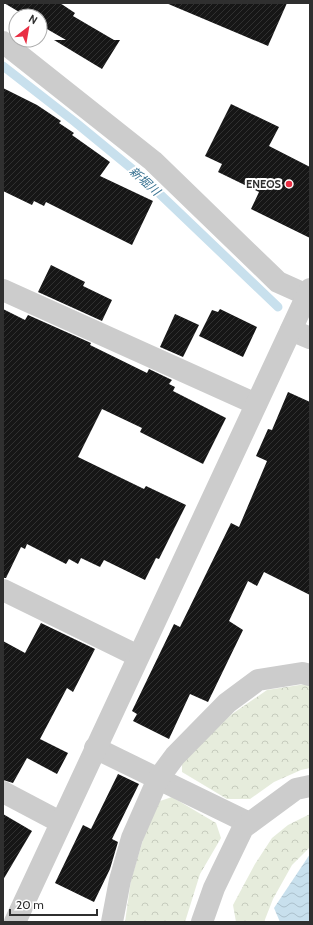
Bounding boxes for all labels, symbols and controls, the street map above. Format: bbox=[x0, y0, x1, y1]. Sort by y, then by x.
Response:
north arrow bbox=[8, 8, 48, 48]
text: N bbox=[26, 11, 40, 27]
water label: 新堀川 bbox=[127, 163, 165, 200]
place label: ENEOS bbox=[246, 177, 282, 191]
marker: ENEOS bbox=[284, 179, 294, 189]
scale bar bbox=[10, 891, 97, 917]
text: 20 m bbox=[16, 897, 44, 912]

